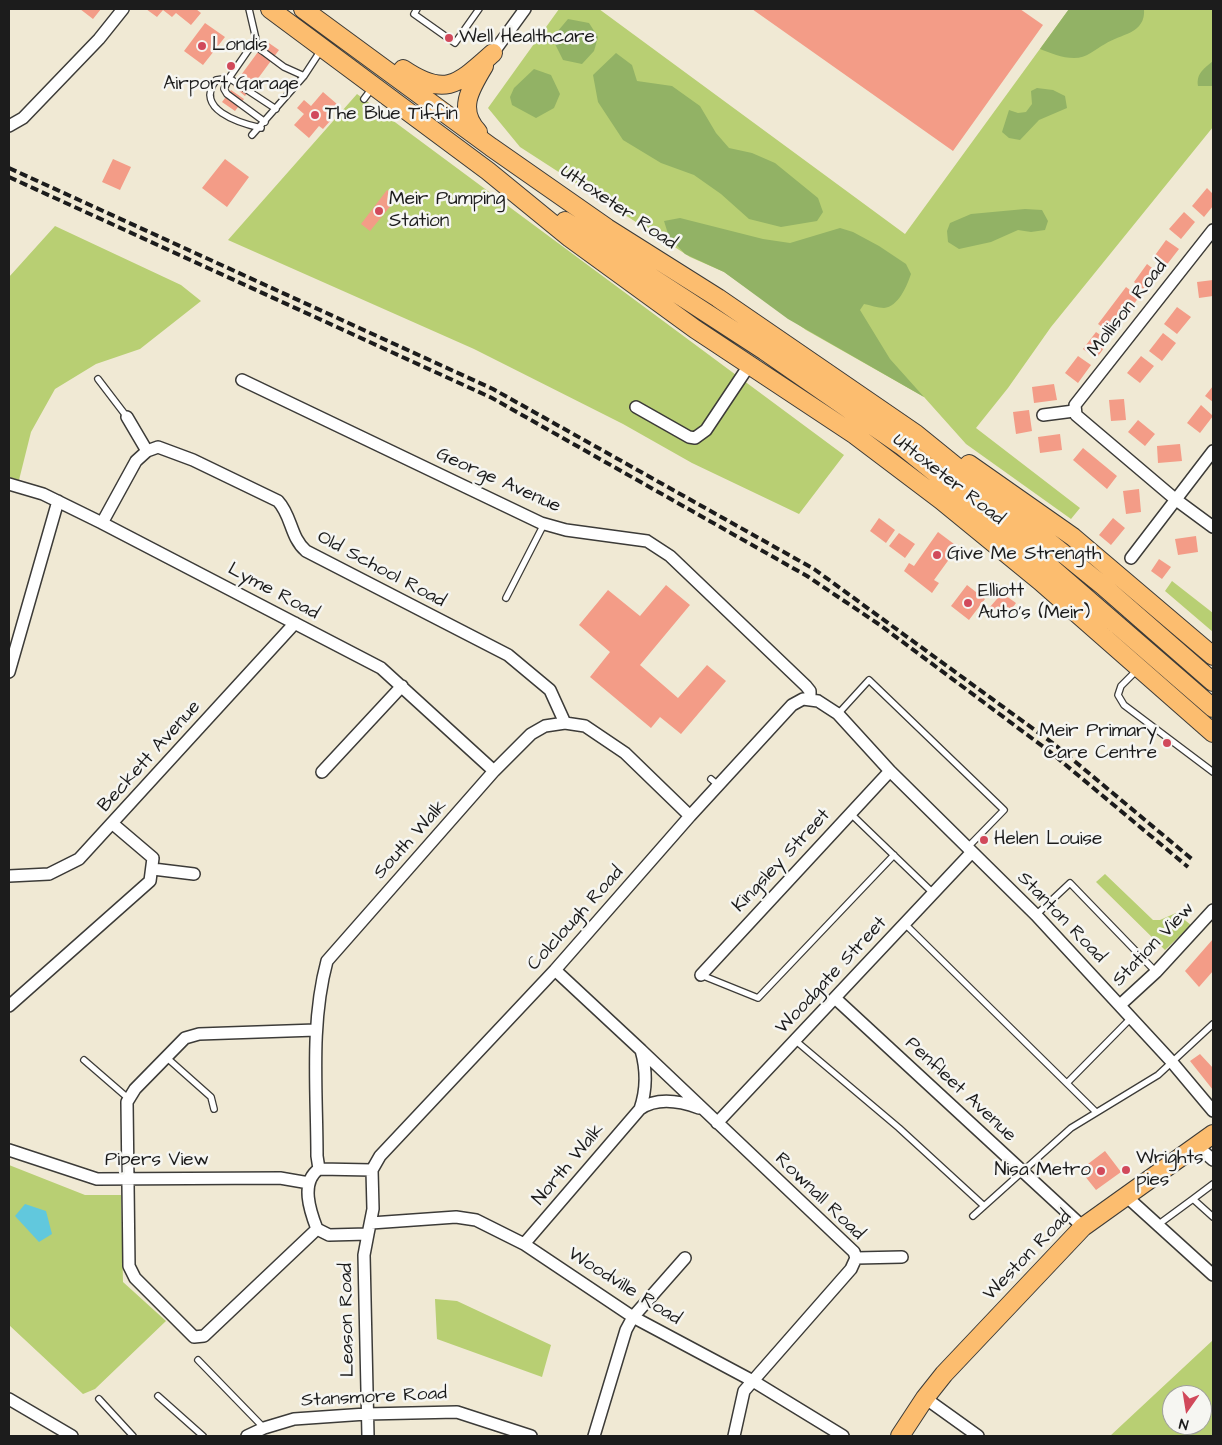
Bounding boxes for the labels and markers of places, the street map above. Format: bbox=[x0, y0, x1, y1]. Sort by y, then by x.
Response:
place label: Well Healthcare bbox=[459, 27, 595, 49]
marker: Well Healthcare bbox=[443, 32, 455, 44]
place label: Londis bbox=[212, 35, 267, 57]
marker: Londis bbox=[196, 40, 208, 52]
marker: Airport Garage bbox=[225, 60, 237, 72]
place label: Airport Garage bbox=[163, 74, 299, 96]
place label: The Blue Tiffin bbox=[325, 104, 458, 126]
marker: The Blue Tiffin bbox=[309, 109, 321, 121]
place label: Meir Pumping Station bbox=[389, 189, 505, 233]
marker: Meir Pumping Station bbox=[373, 205, 385, 217]
place label: Give Me Strength bbox=[947, 544, 1101, 566]
marker: Give Me Strength bbox=[931, 549, 943, 561]
place label: Elliott Auto's (Meir) bbox=[978, 581, 1090, 625]
marker: Elliott Auto's (Meir) bbox=[962, 597, 974, 609]
place label: Meir Primary Care Centre bbox=[1039, 721, 1157, 765]
marker: Meir Primary Care Centre bbox=[1161, 737, 1173, 749]
place label: Helen Louise bbox=[994, 829, 1102, 851]
marker: Helen Louise bbox=[978, 834, 990, 846]
place label: Wrights pies bbox=[1136, 1148, 1204, 1192]
place label: Nisa Metro bbox=[995, 1160, 1091, 1182]
marker: Wrights pies bbox=[1120, 1164, 1132, 1176]
marker: Nisa Metro bbox=[1095, 1165, 1107, 1177]

